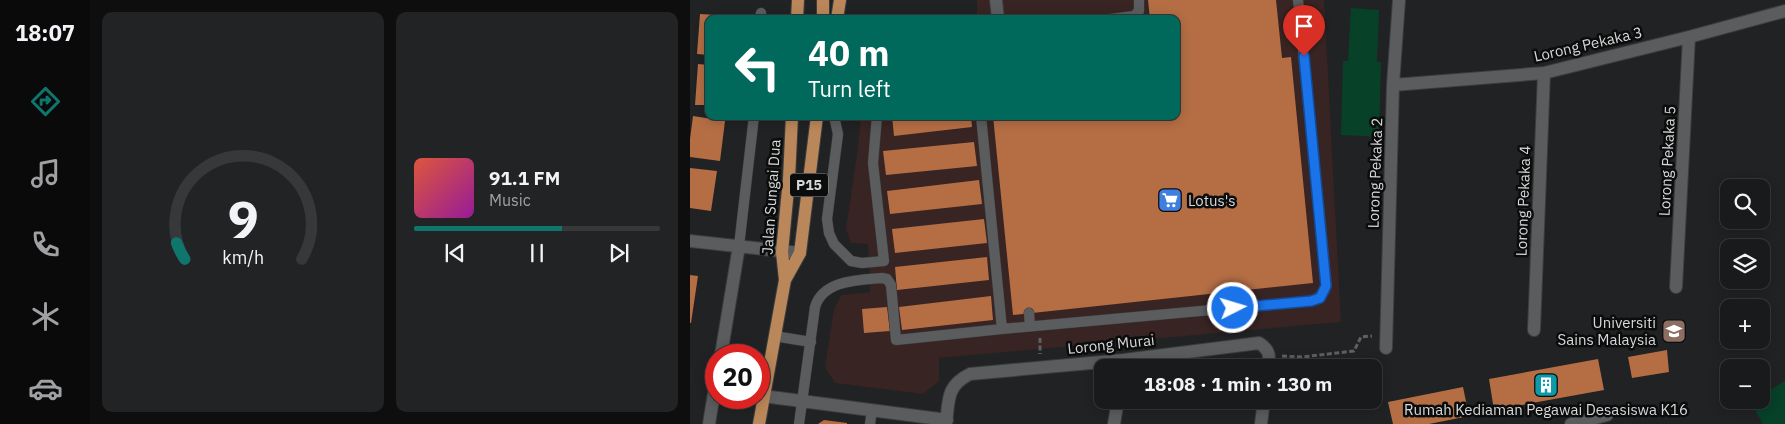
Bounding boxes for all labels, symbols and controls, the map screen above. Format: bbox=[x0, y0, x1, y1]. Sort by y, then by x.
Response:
pin bbox=[1283, 5, 1325, 56]
icon: arrive bbox=[1290, 12, 1318, 40]
text: 18:07 bbox=[15, 18, 75, 47]
street label: Lorong Pekaka 3 bbox=[1532, 22, 1644, 66]
text: 40 m bbox=[808, 30, 890, 76]
icon: left bbox=[725, 35, 790, 100]
text: Turn left bbox=[808, 74, 891, 103]
icon: directions bbox=[28, 84, 63, 119]
street label: Lorong Pekaka 5 bbox=[1655, 105, 1679, 217]
street label: Lorong Pekaka 2 bbox=[1364, 117, 1386, 229]
street label: Jalan Sungai Dua bbox=[758, 139, 784, 255]
street label: Lorong Pekaka 4 bbox=[1512, 145, 1534, 257]
icon: music bbox=[28, 156, 63, 191]
text: 91.1 FM bbox=[489, 166, 560, 190]
road number: P15 bbox=[790, 174, 828, 196]
map controls bbox=[1720, 179, 1770, 409]
button: search bbox=[1720, 179, 1770, 229]
text: 9 bbox=[227, 185, 259, 252]
supermarket icon: Lotus's bbox=[1157, 187, 1183, 213]
text: Music bbox=[489, 190, 531, 210]
place label: Lotus's bbox=[1188, 191, 1236, 210]
icon: phone bbox=[28, 227, 63, 262]
icon: previous bbox=[441, 239, 469, 267]
icon: pause bbox=[523, 239, 551, 267]
icon: next bbox=[605, 239, 633, 267]
button: layers bbox=[1720, 239, 1770, 289]
text: km/h bbox=[222, 246, 264, 269]
position arrow bbox=[1206, 281, 1258, 333]
icon: climate bbox=[28, 299, 63, 334]
button: + bbox=[1720, 299, 1770, 349]
place label: Universiti Sains Malaysia bbox=[1557, 313, 1656, 349]
school or university icon: Universiti Sains Malaysia bbox=[1661, 318, 1687, 344]
street label: Lorong Murai bbox=[1067, 330, 1155, 358]
speed limit sign: 20 bbox=[705, 344, 770, 409]
button: − bbox=[1720, 359, 1770, 409]
icon: car bbox=[28, 371, 63, 406]
text: 18:08 · 1 min · 130 m bbox=[1144, 372, 1332, 396]
building icon: Rumah Kediaman Pegawai Desasiswa K16 bbox=[1533, 372, 1559, 398]
place label: Rumah Kediaman Pegawai Desasiswa K16 bbox=[1404, 400, 1688, 419]

